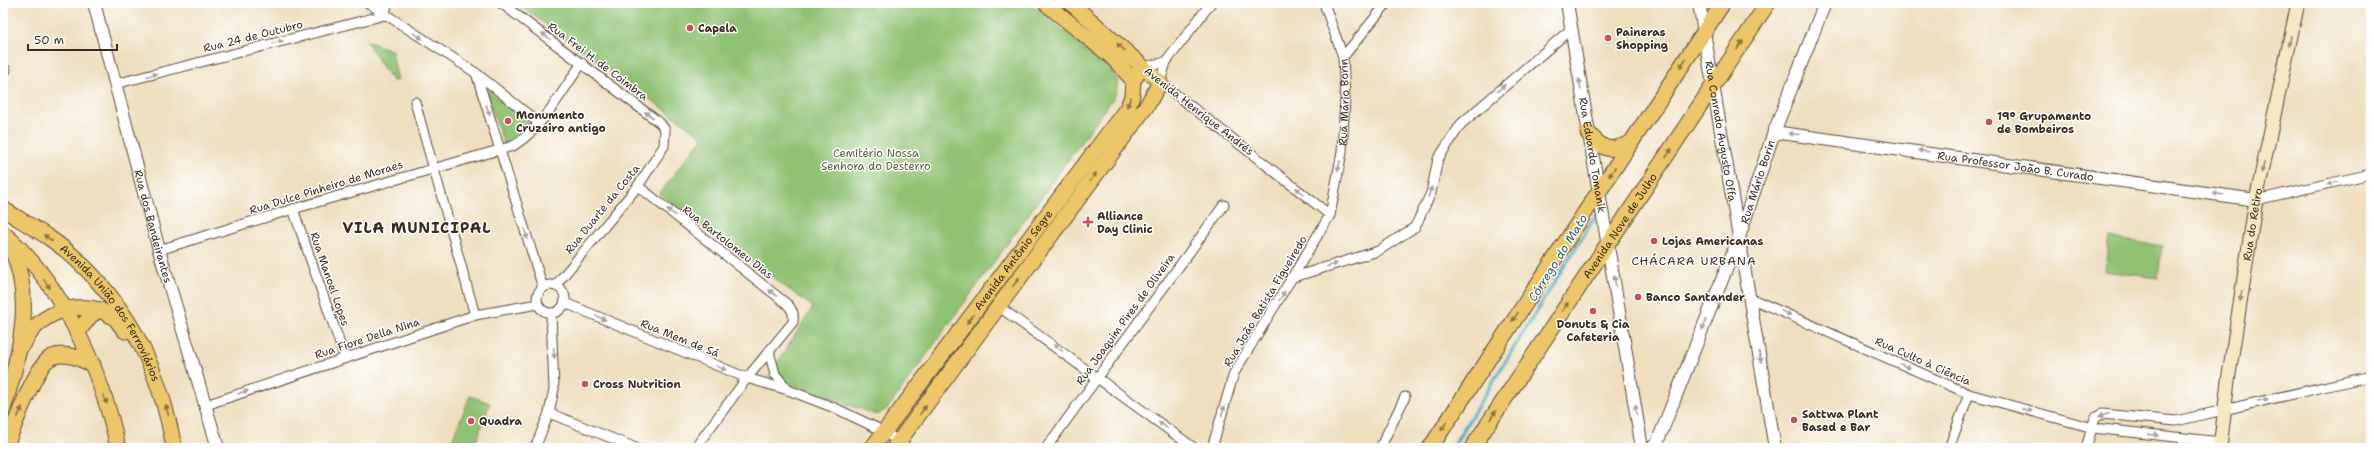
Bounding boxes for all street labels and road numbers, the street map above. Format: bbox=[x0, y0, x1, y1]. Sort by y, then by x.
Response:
street label: Rua 24 de Outubro bbox=[202, 17, 305, 56]
street label: Rua Frei H. de Coimbra bbox=[545, 19, 651, 104]
street label: Rua Mário Borin bbox=[1335, 58, 1353, 146]
street label: Rua Conrado Augusto Offa bbox=[1701, 60, 1740, 203]
street label: Avenida Henrique Andrés bbox=[1141, 64, 1257, 159]
street label: Rua Eduardo Tomanik bbox=[1575, 96, 1609, 214]
street label: Rua Mário Borin bbox=[1737, 138, 1779, 226]
street label: Rua Professor João B. Curado bbox=[1936, 148, 2095, 185]
street label: Rua Dulce Pinheiro de Moraes bbox=[248, 157, 405, 218]
street label: Rua Duarte da Costa bbox=[562, 161, 643, 257]
street label: Rua dos Bandeirantes bbox=[130, 168, 175, 285]
street label: Avenida Nove de Julho bbox=[1580, 170, 1661, 282]
street label: Rua do Retiro bbox=[2240, 186, 2266, 262]
street label: Rua Bartolomeu Dias bbox=[679, 202, 776, 283]
street label: Avenida Antônio Segre bbox=[971, 207, 1056, 314]
street label: Rua Manoel Lopes bbox=[306, 230, 353, 328]
street label: Rua João Batista Figueiredo bbox=[1220, 233, 1311, 370]
street label: Avenida União dos Ferroviários bbox=[57, 241, 163, 384]
street label: Rua Joaquim Pires de Oliveira bbox=[1073, 250, 1178, 388]
street label: Rua Fiore Della Nina bbox=[313, 314, 422, 363]
street label: Rua Mem de Sá bbox=[638, 316, 722, 361]
street label: Rua Culto à Ciência bbox=[1873, 334, 1973, 389]

